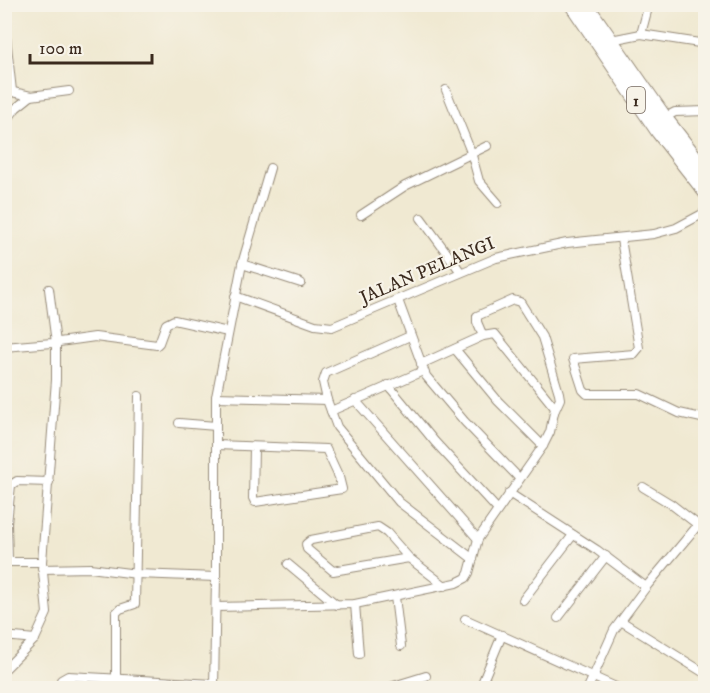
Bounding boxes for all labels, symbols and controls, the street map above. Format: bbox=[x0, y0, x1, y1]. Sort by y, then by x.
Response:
scale bar bbox=[30, 27, 152, 65]
text: 100 m bbox=[39, 38, 82, 60]
road number: 1 bbox=[627, 87, 645, 113]
street label: JALAN PELANGI bbox=[355, 233, 498, 310]

